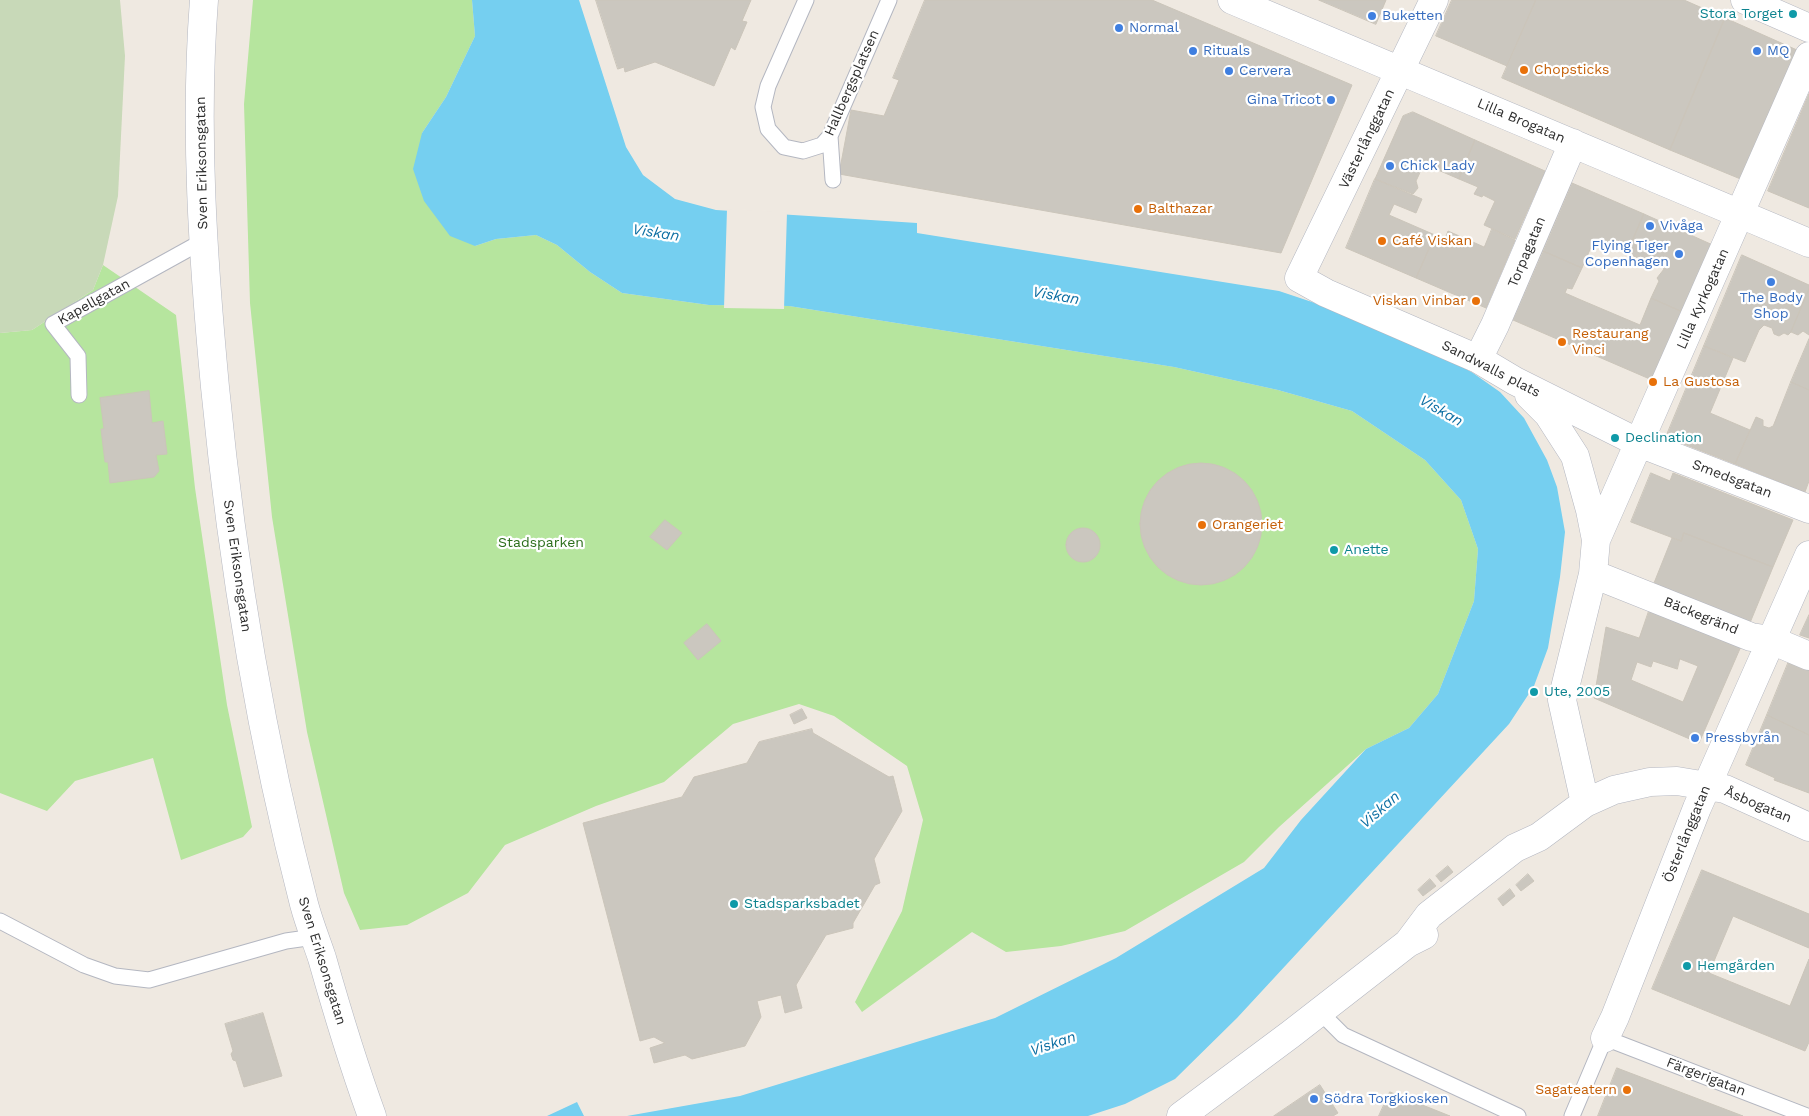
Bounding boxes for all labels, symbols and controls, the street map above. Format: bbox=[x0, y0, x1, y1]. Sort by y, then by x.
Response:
place label: Stora Torget bbox=[1700, 6, 1783, 22]
place label: Buketten bbox=[1382, 8, 1443, 24]
marker: Stora Torget bbox=[1787, 8, 1799, 20]
marker: Buketten bbox=[1366, 10, 1378, 22]
place label: Normal bbox=[1129, 20, 1179, 36]
marker: Normal bbox=[1113, 22, 1125, 34]
street label: Hallbergsplatsen bbox=[821, 27, 883, 139]
place label: Rituals bbox=[1203, 43, 1250, 59]
place label: MQ bbox=[1767, 43, 1789, 59]
marker: Rituals bbox=[1187, 45, 1199, 57]
marker: MQ bbox=[1751, 45, 1763, 57]
place label: Chopsticks bbox=[1534, 62, 1609, 78]
place label: Cervera bbox=[1239, 63, 1291, 79]
marker: Chopsticks bbox=[1518, 64, 1530, 76]
marker: Cervera bbox=[1223, 65, 1235, 77]
street label: Västerlånggatan bbox=[1336, 86, 1398, 192]
place label: Gina Tricot bbox=[1247, 92, 1321, 108]
marker: Gina Tricot bbox=[1325, 94, 1337, 106]
street label: Lilla Brogatan bbox=[1474, 95, 1568, 147]
street label: Sven Eriksonsgatan bbox=[192, 96, 212, 230]
place label: Chick Lady bbox=[1400, 158, 1475, 174]
marker: Chick Lady bbox=[1384, 160, 1396, 172]
place label: Balthazar bbox=[1148, 201, 1213, 217]
marker: Balthazar bbox=[1132, 203, 1144, 215]
street label: Torpagatan bbox=[1505, 214, 1549, 290]
place label: Vivåga bbox=[1660, 218, 1703, 234]
water label: Viskan bbox=[631, 220, 681, 246]
marker: Vivåga bbox=[1644, 220, 1656, 232]
place label: Café Viskan bbox=[1392, 233, 1472, 249]
marker: Café Viskan bbox=[1376, 235, 1388, 247]
place label: Flying Tiger Copenhagen bbox=[1585, 238, 1669, 270]
street label: Lilla Kyrkogatan bbox=[1673, 246, 1733, 352]
marker: Flying Tiger Copenhagen bbox=[1673, 248, 1685, 260]
street label: Kapellgatan bbox=[55, 275, 133, 329]
marker: The Body Shop bbox=[1765, 276, 1777, 288]
water label: Viskan bbox=[1031, 283, 1081, 309]
place label: The Body Shop bbox=[1739, 290, 1803, 322]
place label: Viskan Vinbar bbox=[1373, 293, 1466, 309]
marker: Viskan Vinbar bbox=[1470, 295, 1482, 307]
place label: Restaurang Vinci bbox=[1572, 326, 1649, 358]
marker: Restaurang Vinci bbox=[1556, 336, 1568, 348]
street label: Sandwalls plats bbox=[1439, 337, 1543, 401]
place label: La Gustosa bbox=[1663, 374, 1740, 390]
marker: La Gustosa bbox=[1647, 376, 1659, 388]
water label: Viskan bbox=[1416, 391, 1466, 431]
place label: Declination bbox=[1625, 430, 1702, 446]
marker: Declination bbox=[1609, 432, 1621, 444]
street label: Smedsgatan bbox=[1690, 456, 1774, 502]
street label: Sven Eriksonsgatan bbox=[219, 499, 255, 633]
place label: Orangeriet bbox=[1212, 517, 1283, 533]
marker: Orangeriet bbox=[1196, 519, 1208, 531]
park label: Stadsparken bbox=[498, 535, 584, 551]
place label: Anette bbox=[1344, 542, 1389, 558]
marker: Anette bbox=[1328, 544, 1340, 556]
street label: Bäckegränd bbox=[1661, 593, 1741, 639]
place label: Ute, 2005 bbox=[1544, 684, 1610, 700]
marker: Ute, 2005 bbox=[1528, 686, 1540, 698]
place label: Pressbyrån bbox=[1705, 730, 1780, 746]
marker: Pressbyrån bbox=[1689, 732, 1701, 744]
street label: Österlånggatan bbox=[1660, 783, 1714, 885]
street label: Åsbogatan bbox=[1722, 783, 1794, 827]
water label: Viskan bbox=[1356, 788, 1404, 832]
street label: Sven Eriksonsgatan bbox=[294, 895, 350, 1027]
place label: Stadsparksbadet bbox=[744, 896, 860, 912]
marker: Stadsparksbadet bbox=[728, 898, 740, 910]
place label: Hemgården bbox=[1697, 958, 1775, 974]
marker: Hemgården bbox=[1681, 960, 1693, 972]
water label: Viskan bbox=[1028, 1028, 1078, 1060]
street label: Färgerigatan bbox=[1664, 1054, 1748, 1100]
place label: Sagateatern bbox=[1535, 1082, 1617, 1098]
marker: Sagateatern bbox=[1621, 1084, 1633, 1096]
place label: Södra Torgkiosken bbox=[1324, 1091, 1448, 1107]
marker: Södra Torgkiosken bbox=[1308, 1093, 1320, 1105]

